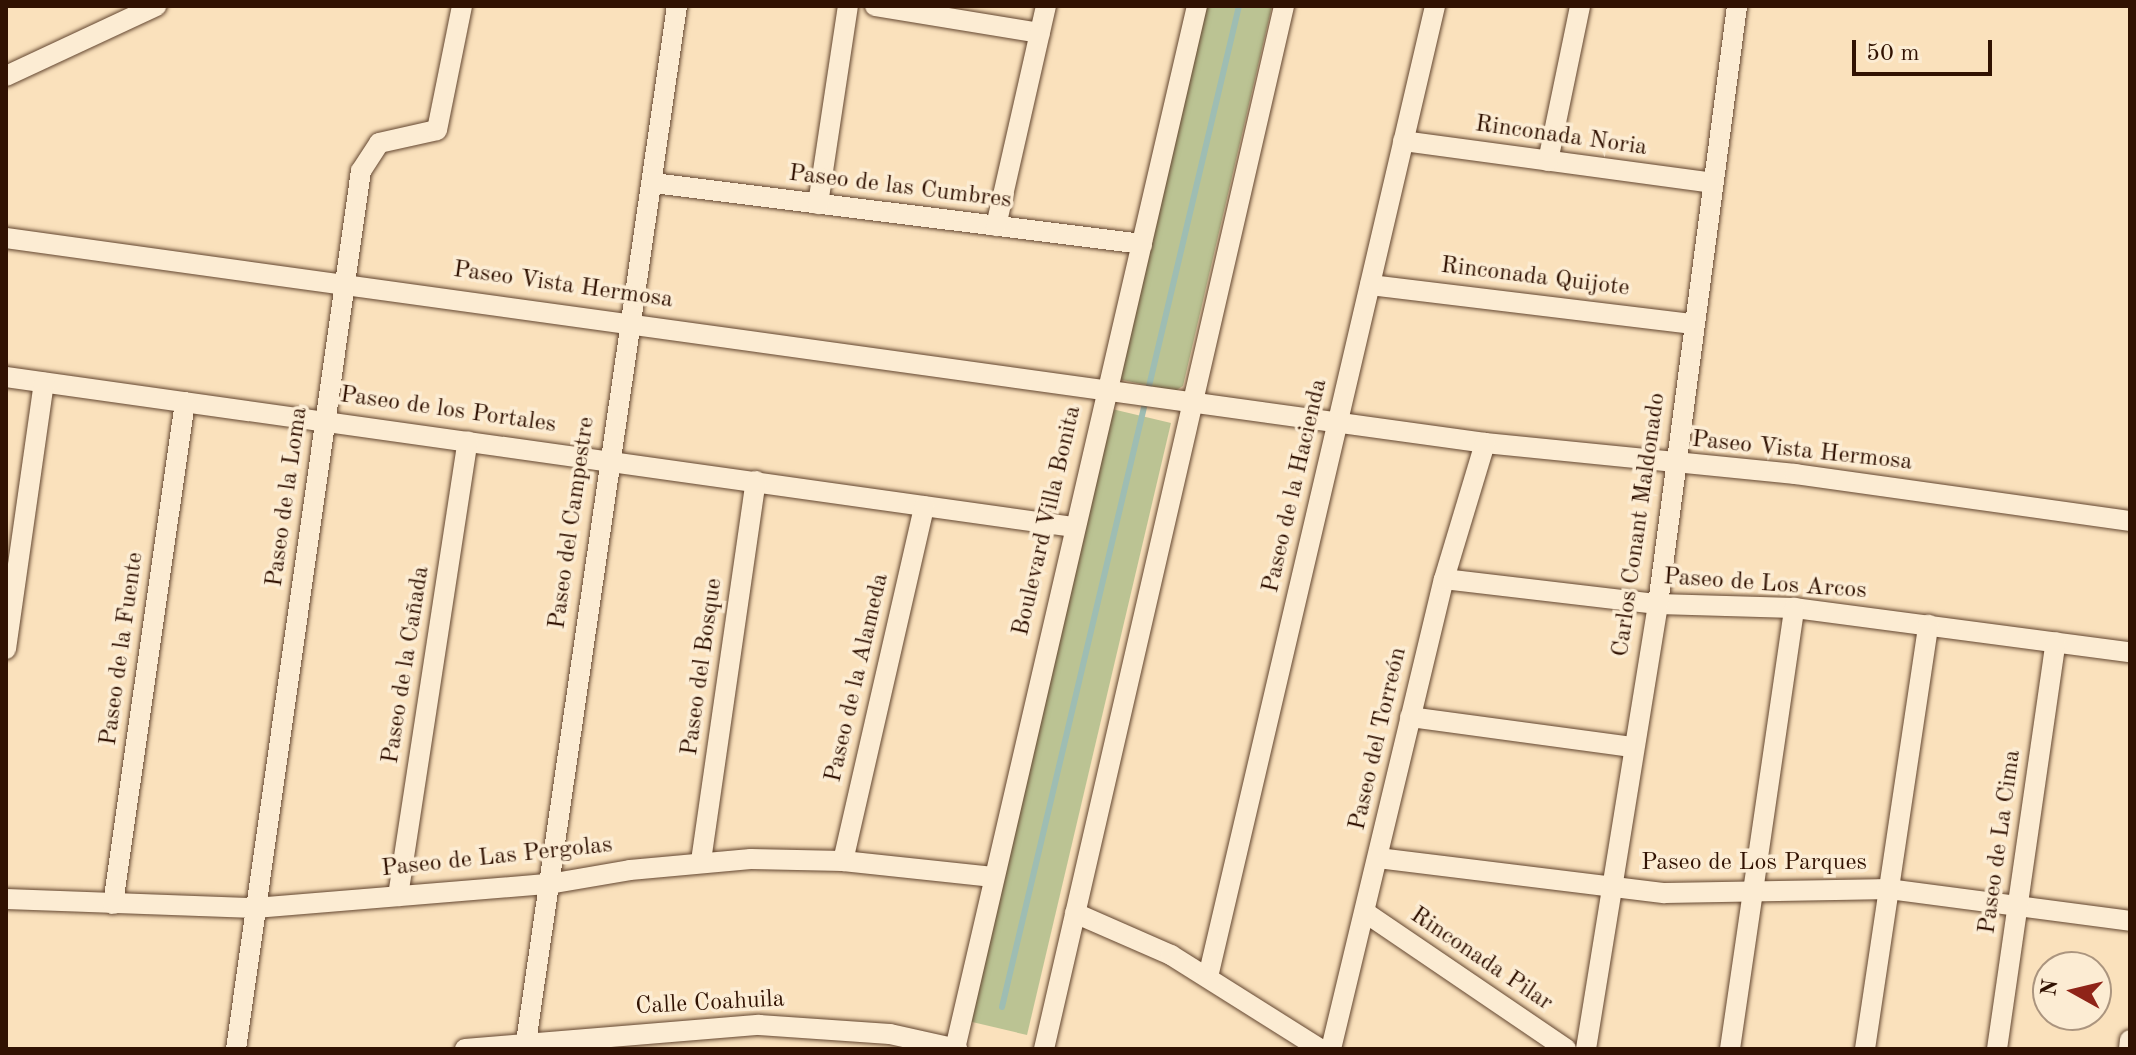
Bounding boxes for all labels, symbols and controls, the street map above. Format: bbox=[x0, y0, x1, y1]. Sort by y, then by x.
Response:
scale bar bbox=[1856, 24, 1996, 74]
text: 50 m bbox=[1866, 42, 1920, 66]
street label: Rinconada Noria bbox=[1473, 111, 1649, 163]
street label: Paseo de las Cumbres bbox=[787, 160, 1013, 216]
street label: Rinconada Quijote bbox=[1439, 252, 1631, 304]
street label: Paseo Vista Hermosa bbox=[451, 256, 675, 316]
street label: Paseo de la Hacienda bbox=[1257, 376, 1335, 596]
street label: Paseo de los Portales bbox=[338, 382, 558, 440]
street label: Carlos Conant Maldonado bbox=[1607, 391, 1673, 659]
street label: Boulevard Villa Bonita bbox=[1007, 403, 1089, 639]
street label: Paseo de la Loma bbox=[261, 405, 315, 589]
street label: Paseo del Campestre bbox=[544, 415, 602, 631]
street label: Paseo Vista Hermosa bbox=[1690, 426, 1914, 478]
street label: Paseo de la Fuente bbox=[95, 550, 151, 748]
street label: Paseo de la Cañada bbox=[377, 564, 437, 766]
street label: Paseo de Los Arcos bbox=[1662, 564, 1868, 606]
street label: Paseo de la Alameda bbox=[820, 571, 896, 785]
street label: Paseo del Bosque bbox=[676, 576, 730, 758]
street label: Paseo del Torreón bbox=[1344, 645, 1414, 833]
street label: Paseo de La Cima bbox=[1974, 748, 2028, 936]
street label: Paseo de Las Pergolas bbox=[380, 832, 614, 884]
street label: Paseo de Los Parques bbox=[1641, 850, 1867, 878]
street label: Rinconada Pilar bbox=[1404, 902, 1558, 1018]
north arrow bbox=[2032, 951, 2112, 1031]
text: N bbox=[2038, 978, 2062, 998]
street label: Calle Coahuila bbox=[635, 986, 785, 1022]

